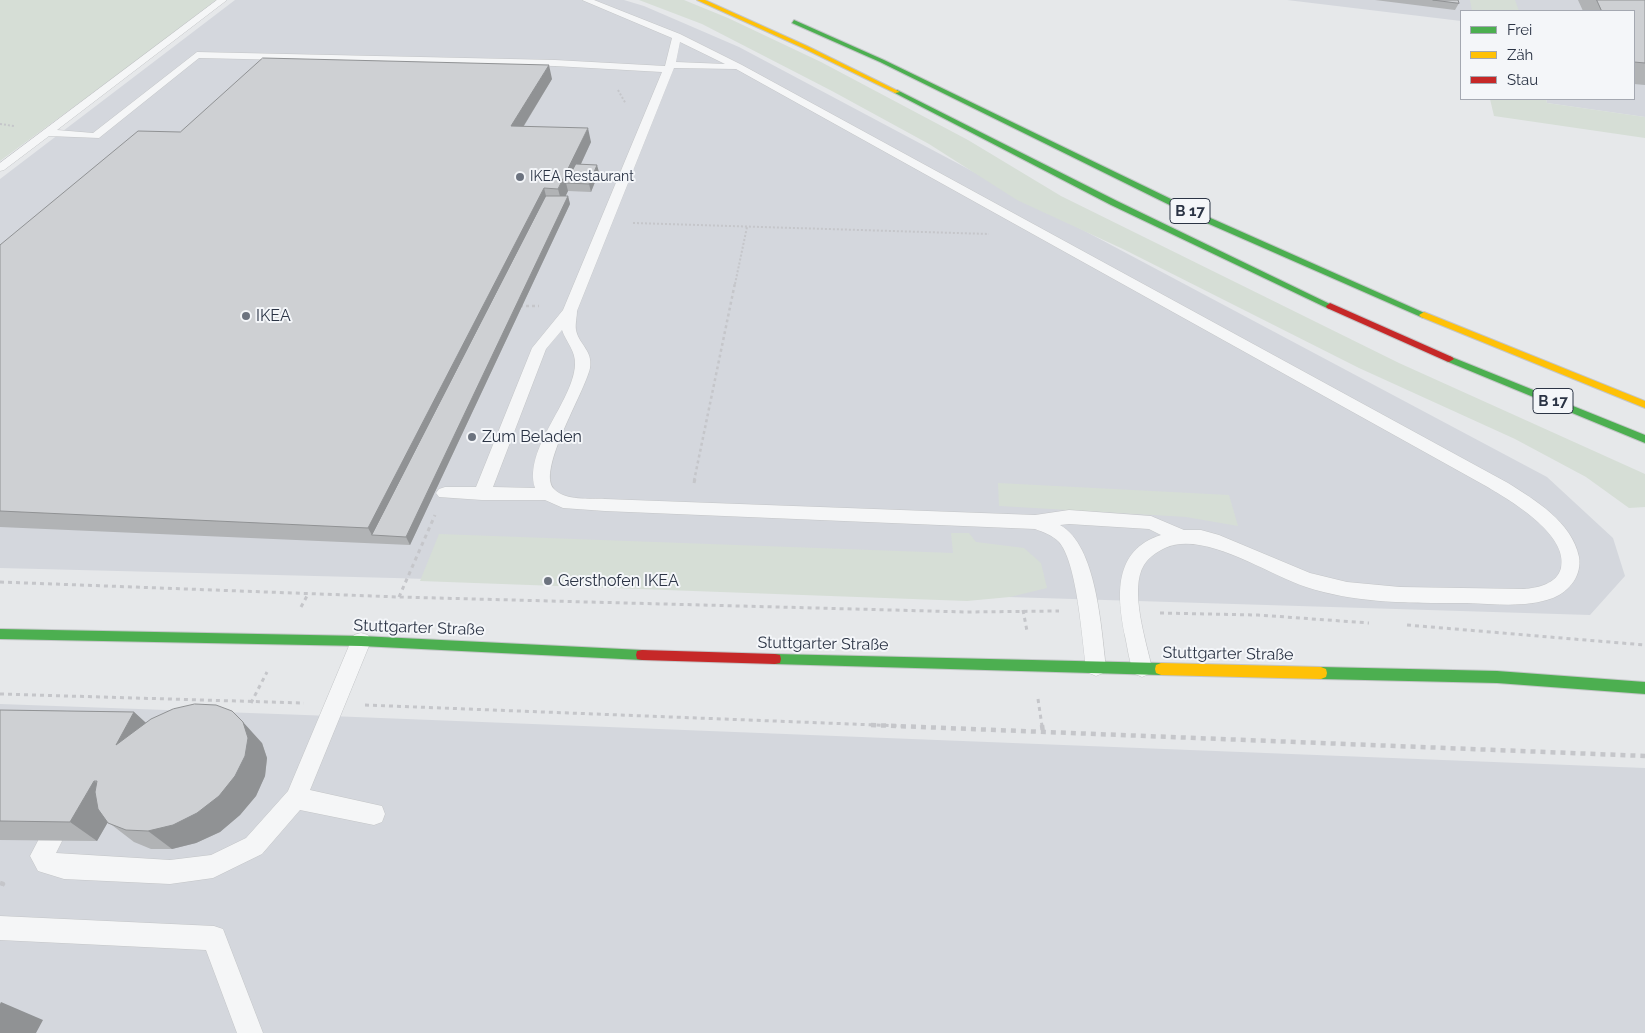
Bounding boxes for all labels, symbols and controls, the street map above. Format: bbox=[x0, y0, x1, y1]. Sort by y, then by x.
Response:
legend bbox=[1460, 10, 1635, 100]
text: Frei bbox=[1507, 21, 1532, 39]
text: Zäh bbox=[1507, 46, 1533, 64]
text: Stau bbox=[1507, 71, 1538, 89]
place label: IKEA Restaurant bbox=[530, 169, 634, 185]
marker: IKEA Restaurant bbox=[514, 171, 526, 183]
road number: B 17 bbox=[1170, 198, 1210, 224]
place label: IKEA bbox=[256, 306, 291, 326]
marker: IKEA bbox=[240, 310, 252, 322]
road number: B 17 bbox=[1533, 388, 1573, 414]
place label: Zum Beladen bbox=[482, 427, 582, 447]
marker: Zum Beladen bbox=[466, 431, 478, 443]
place label: Gersthofen IKEA bbox=[558, 571, 679, 591]
marker: Gersthofen IKEA bbox=[542, 575, 554, 587]
street label: Stuttgarter Straße bbox=[353, 616, 485, 640]
street label: Stuttgarter Straße bbox=[757, 633, 889, 655]
street label: Stuttgarter Straße bbox=[1162, 643, 1294, 665]

